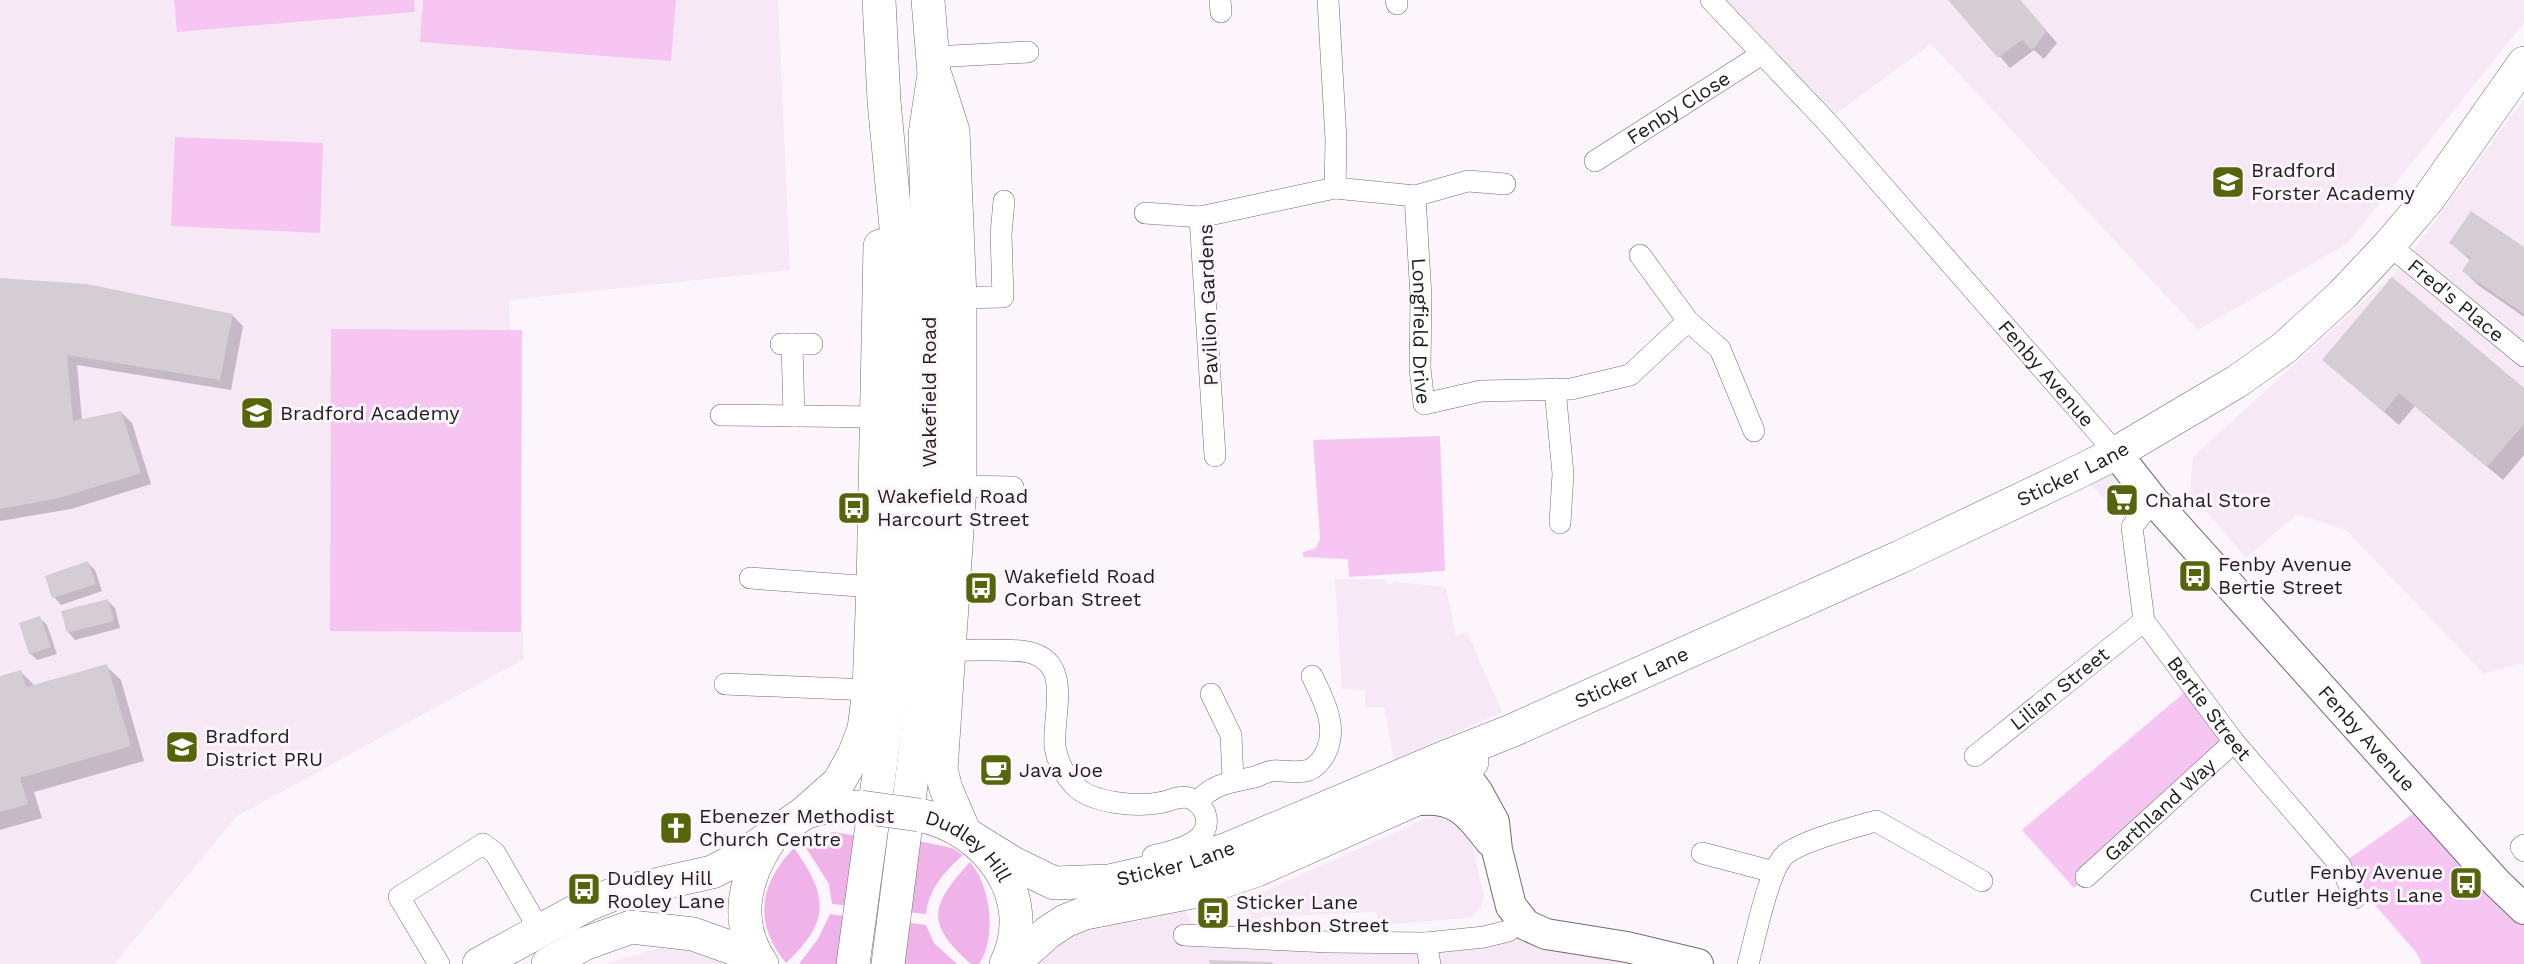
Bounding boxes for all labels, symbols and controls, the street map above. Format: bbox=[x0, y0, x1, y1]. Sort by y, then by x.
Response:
street label: Fenby Close bbox=[1622, 66, 1734, 149]
place label: Bradford Forster Academy bbox=[2251, 158, 2415, 205]
school or university icon: Bradford Forster Academy bbox=[2210, 164, 2246, 200]
street label: Pavilion Gardens bbox=[1193, 224, 1223, 386]
street label: Fred's Place bbox=[2403, 254, 2509, 347]
street label: Longfield Drive bbox=[1407, 257, 1436, 406]
street label: Fenby Avenue bbox=[1993, 315, 2100, 432]
street label: Wakefield Road bbox=[917, 316, 941, 468]
school or university icon: Bradford Academy bbox=[239, 395, 275, 431]
place label: Bradford Academy bbox=[280, 401, 460, 425]
street label: Sticker Lane bbox=[2013, 436, 2133, 511]
supermarket icon: Chahal Store bbox=[2104, 482, 2140, 518]
place label: Wakefield Road Harcourt Street bbox=[877, 484, 1030, 531]
place label: Chahal Store bbox=[2145, 488, 2271, 512]
bus stop icon: Wakefield Road Harcourt Street bbox=[836, 490, 872, 526]
place label: Fenby Avenue Bertie Street bbox=[2218, 552, 2352, 599]
bus stop icon: Fenby Avenue Bertie Street bbox=[2177, 558, 2213, 594]
place label: Wakefield Road Corban Street bbox=[1004, 564, 1155, 611]
bus stop icon: Wakefield Road Corban Street bbox=[963, 570, 999, 606]
street label: Sticker Lane bbox=[1571, 641, 1692, 713]
street label: Lilian Street bbox=[2005, 642, 2114, 735]
street label: Bertie Street bbox=[2162, 651, 2257, 766]
street label: Fenby Avenue bbox=[2313, 680, 2421, 796]
place label: Bradford District PRU bbox=[205, 724, 323, 771]
school or university icon: Bradford District PRU bbox=[164, 729, 200, 765]
cafe icon: Java Joe bbox=[978, 752, 1014, 788]
street label: Garthland Way bbox=[2099, 752, 2221, 866]
place label: Java Joe bbox=[1019, 758, 1103, 782]
place label: Ebenezer Methodist Church Centre bbox=[699, 804, 895, 851]
street label: Dudley Hill bbox=[923, 805, 1017, 886]
church icon: Ebenezer Methodist Church Centre bbox=[658, 810, 694, 846]
street label: Sticker Lane bbox=[1114, 835, 1238, 891]
place label: Fenby Avenue Cutler Heights Lane bbox=[2249, 860, 2443, 907]
bus stop icon: Fenby Avenue Cutler Heights Lane bbox=[2448, 865, 2484, 901]
place label: Dudley Hill Rooley Lane bbox=[607, 866, 725, 913]
bus stop icon: Dudley Hill Rooley Lane bbox=[566, 871, 602, 907]
place label: Sticker Lane Heshbon Street bbox=[1236, 890, 1390, 937]
bus stop icon: Sticker Lane Heshbon Street bbox=[1195, 895, 1231, 931]

